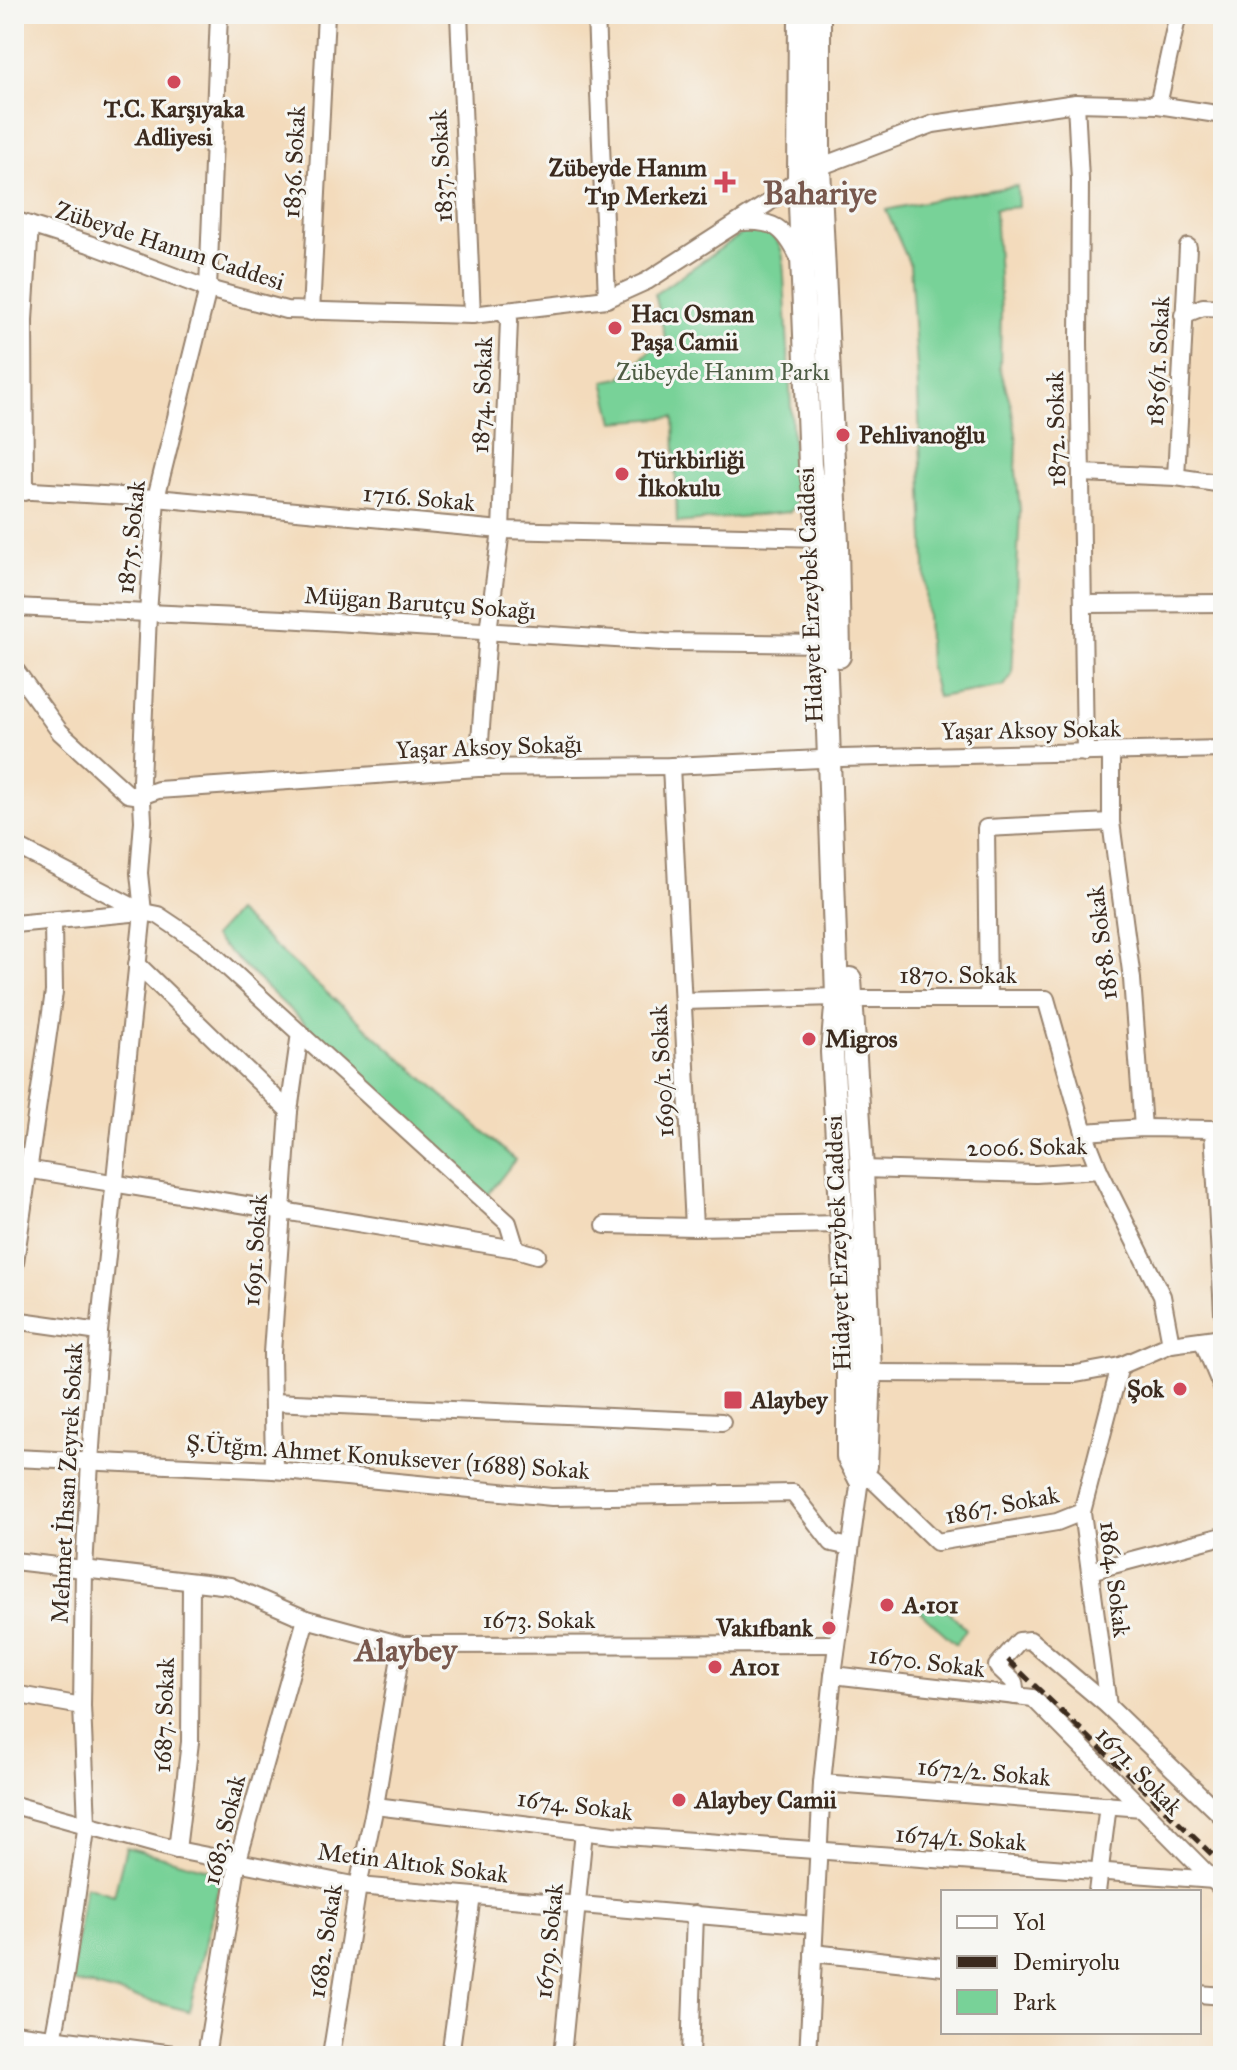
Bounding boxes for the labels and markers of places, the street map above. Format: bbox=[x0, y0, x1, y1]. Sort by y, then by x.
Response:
marker: T.C. Karşıyaka Adliyesi bbox=[165, 73, 183, 91]
place label: T.C. Karşıyaka Adliyesi bbox=[103, 94, 245, 152]
place label: Zübeyde Hanım Tıp Merkezi bbox=[549, 153, 708, 211]
marker: Zübeyde Hanım Tıp Merkezi bbox=[714, 171, 736, 193]
place label: Hacı Osman Paşa Camii bbox=[631, 299, 754, 357]
marker: Hacı Osman Paşa Camii bbox=[606, 319, 624, 337]
place label: Pehlivanoğlu bbox=[859, 420, 986, 450]
marker: Pehlivanoğlu bbox=[834, 426, 852, 444]
place label: Türkbirliği İlkokulu bbox=[637, 445, 745, 503]
marker: Türkbirliği İlkokulu bbox=[613, 465, 631, 483]
place label: Migros bbox=[825, 1024, 898, 1054]
marker: Migros bbox=[800, 1030, 818, 1048]
place label: Şok bbox=[1127, 1374, 1165, 1404]
marker: Şok bbox=[1171, 1380, 1189, 1398]
place label: Alaybey bbox=[749, 1385, 829, 1415]
marker: Alaybey bbox=[722, 1389, 744, 1411]
place label: A•101 bbox=[901, 1590, 959, 1620]
marker: A•101 bbox=[878, 1596, 896, 1614]
place label: Vakıfbank bbox=[715, 1613, 814, 1643]
marker: Vakıfbank bbox=[820, 1619, 838, 1637]
place label: A101 bbox=[729, 1652, 780, 1682]
marker: A101 bbox=[706, 1658, 724, 1676]
place label: Alaybey Camii bbox=[693, 1785, 837, 1815]
marker: Alaybey Camii bbox=[670, 1791, 688, 1809]

